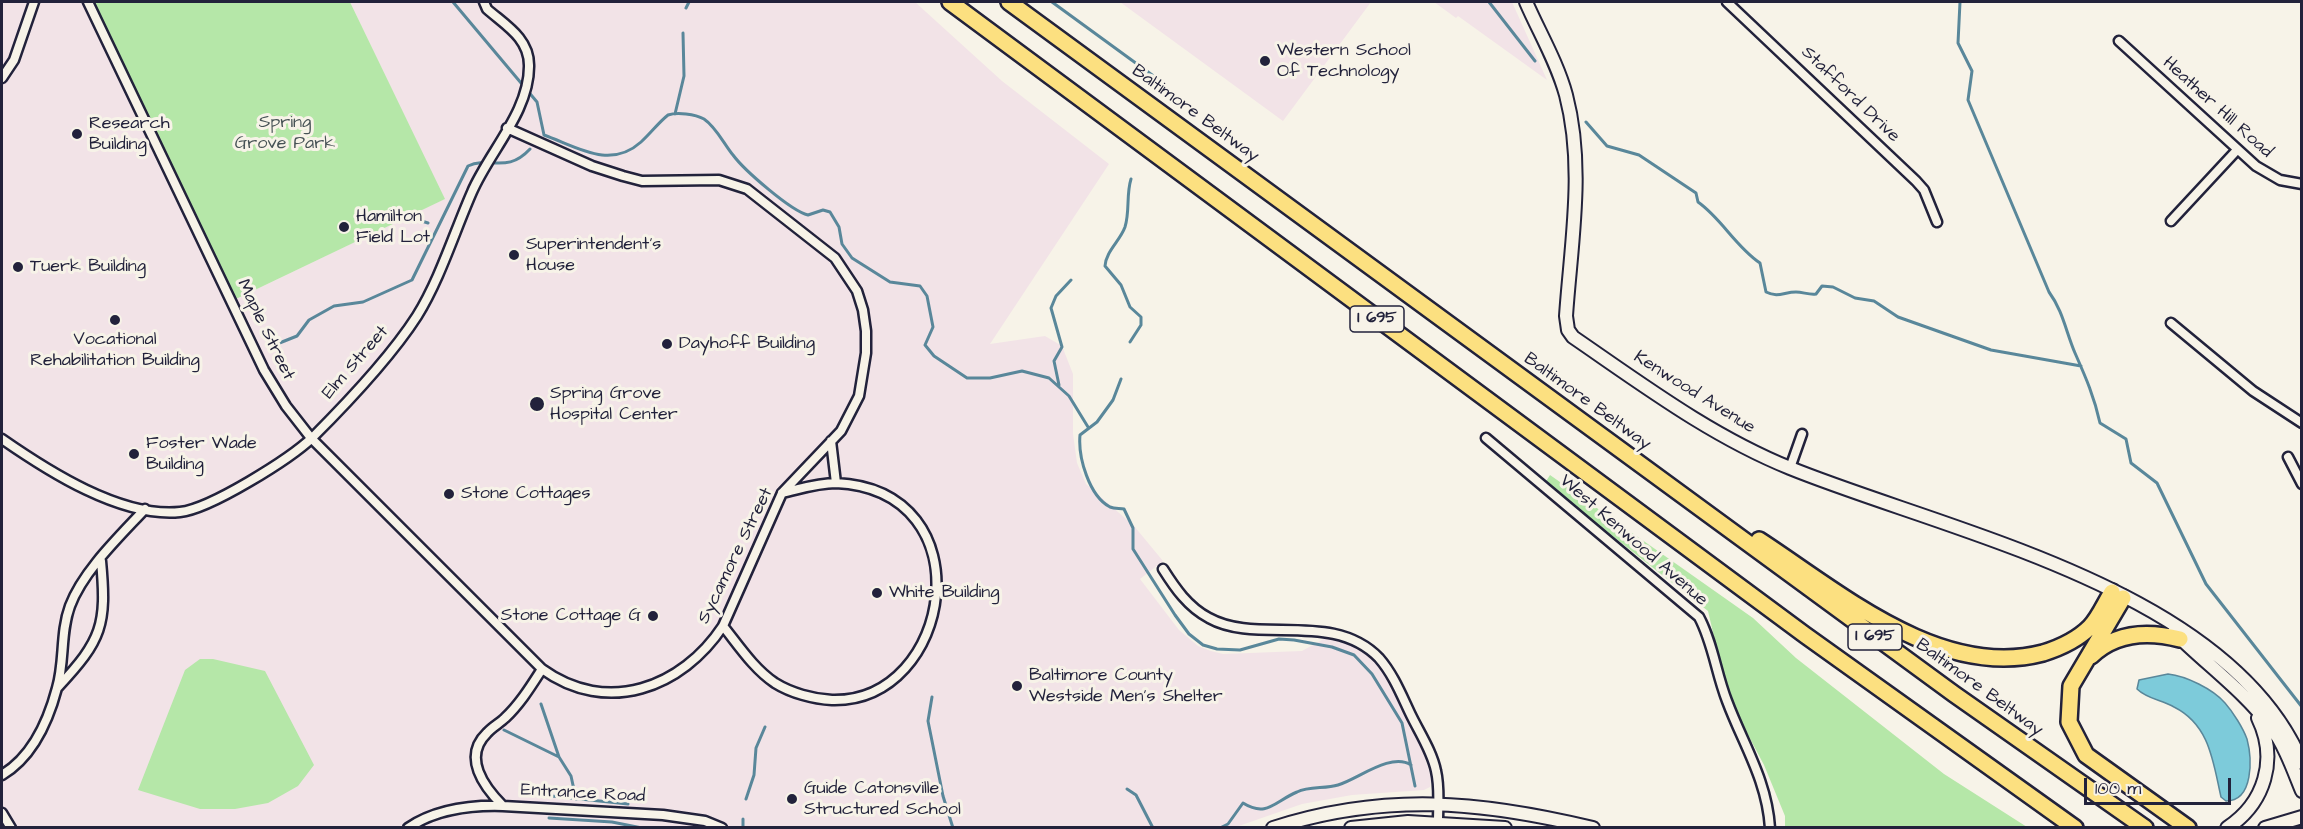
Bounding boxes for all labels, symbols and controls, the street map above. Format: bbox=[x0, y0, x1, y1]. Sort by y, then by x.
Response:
place label: Western School Of Technology bbox=[1277, 40, 1411, 82]
street label: Stafford Drive bbox=[1796, 42, 1904, 148]
street label: Heather Hill Road bbox=[2157, 53, 2277, 163]
marker: Western School Of Technology bbox=[1258, 54, 1272, 68]
street label: Baltimore Beltway bbox=[1127, 61, 1263, 167]
park label: Spring Grove Park bbox=[235, 112, 335, 154]
place label: Research Building bbox=[89, 113, 170, 156]
marker: Research Building bbox=[70, 127, 84, 141]
place label: Hamilton Field Lot bbox=[356, 206, 430, 248]
marker: Hamilton Field Lot bbox=[337, 220, 351, 234]
place label: Superintendent's House bbox=[526, 234, 661, 276]
marker: Superintendent's House bbox=[507, 248, 521, 262]
place label: Tuerk Building bbox=[30, 256, 146, 278]
marker: Tuerk Building bbox=[11, 260, 25, 274]
street label: Maple Street bbox=[231, 276, 299, 384]
road number: I 695 bbox=[1350, 306, 1404, 332]
marker: Vocational Rehabilitation Building bbox=[108, 313, 122, 327]
street label: Elm Street bbox=[318, 322, 394, 404]
place label: Vocational Rehabilitation Building bbox=[30, 329, 200, 372]
place label: Dayhoff Building bbox=[679, 333, 815, 355]
marker: Dayhoff Building bbox=[660, 337, 674, 351]
street label: Kenwood Avenue bbox=[1629, 347, 1759, 439]
street label: Baltimore Beltway bbox=[1519, 349, 1655, 455]
place label: Spring Grove Hospital Center bbox=[550, 383, 678, 426]
marker: Spring Grove Hospital Center bbox=[528, 395, 546, 413]
place label: Foster Wade Building bbox=[146, 433, 257, 476]
marker: Foster Wade Building bbox=[127, 447, 141, 461]
street label: West Kenwood Avenue bbox=[1554, 471, 1712, 611]
place label: Stone Cottages bbox=[461, 483, 591, 505]
street label: Sycamore Street bbox=[694, 485, 778, 627]
marker: Stone Cottages bbox=[442, 487, 456, 501]
place label: White Building bbox=[889, 582, 1000, 604]
marker: White Building bbox=[870, 586, 884, 600]
place label: Stone Cottage G bbox=[501, 605, 641, 627]
marker: Stone Cottage G bbox=[646, 609, 660, 623]
road number: I 695 bbox=[1848, 624, 1902, 650]
street label: Baltimore Beltway bbox=[1911, 635, 2047, 741]
place label: Baltimore County Westside Men's Shelter bbox=[1029, 665, 1223, 708]
marker: Baltimore County Westside Men's Shelter bbox=[1010, 679, 1024, 693]
scale bar bbox=[2087, 766, 2234, 804]
text: 100 m bbox=[2095, 776, 2141, 801]
place label: Guide Catonsville Structured School bbox=[804, 778, 961, 820]
street label: Entrance Road bbox=[520, 780, 646, 808]
marker: Guide Catonsville Structured School bbox=[785, 792, 799, 806]

